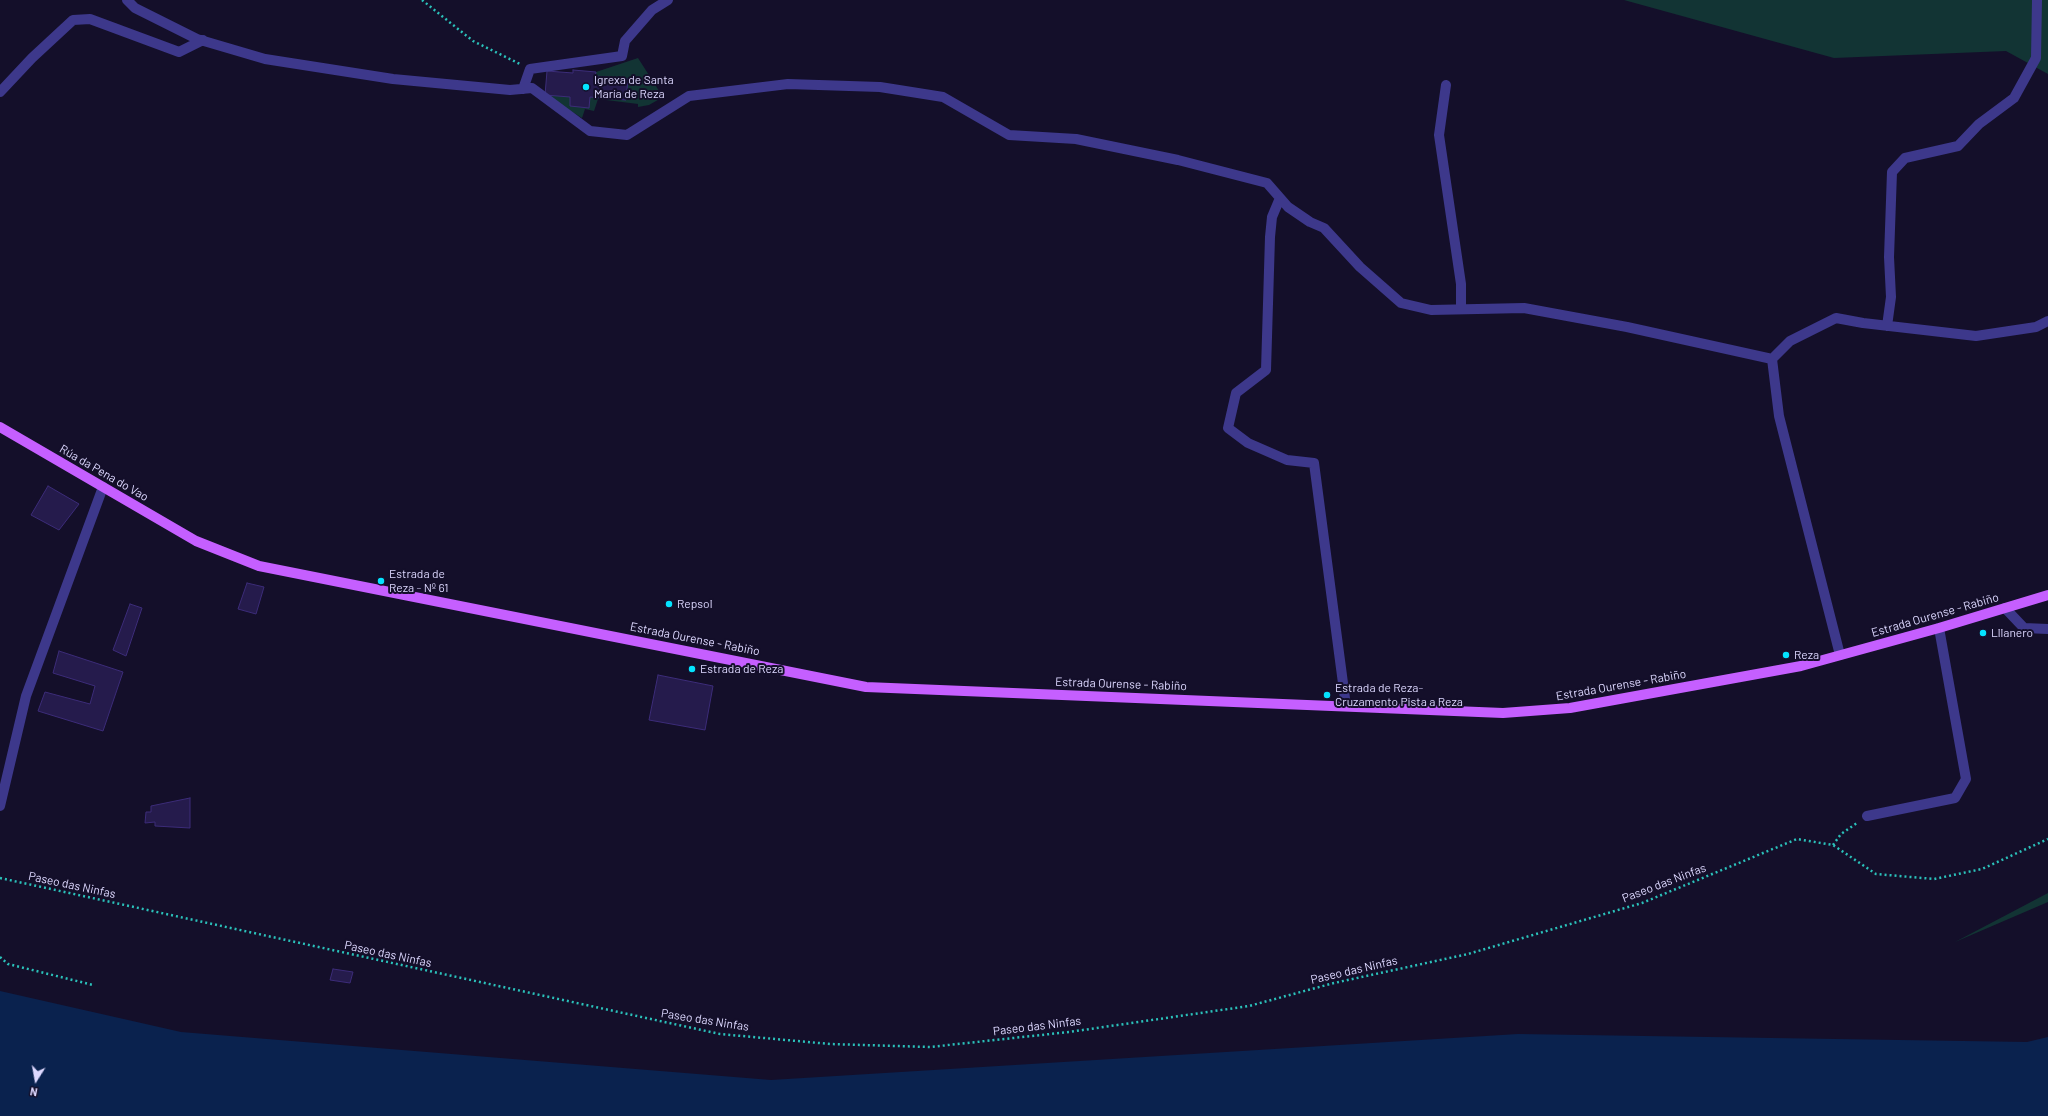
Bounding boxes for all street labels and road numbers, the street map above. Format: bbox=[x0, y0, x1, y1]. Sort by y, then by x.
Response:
street label: Rúa da Pena do Vao bbox=[57, 442, 151, 504]
street label: Estrada Ourense - Rabiño bbox=[1870, 590, 2000, 640]
street label: Estrada Ourense - Rabiño bbox=[629, 619, 761, 659]
street label: Estrada Ourense - Rabiño bbox=[1555, 666, 1687, 704]
street label: Estrada Ourense - Rabiño bbox=[1055, 675, 1187, 693]
street label: Paseo das Ninfas bbox=[1620, 860, 1708, 906]
street label: Paseo das Ninfas bbox=[27, 869, 117, 901]
street label: Paseo das Ninfas bbox=[343, 938, 433, 970]
street label: Paseo das Ninfas bbox=[1309, 953, 1399, 987]
street label: Paseo das Ninfas bbox=[660, 1006, 750, 1034]
street label: Paseo das Ninfas bbox=[992, 1013, 1082, 1039]

